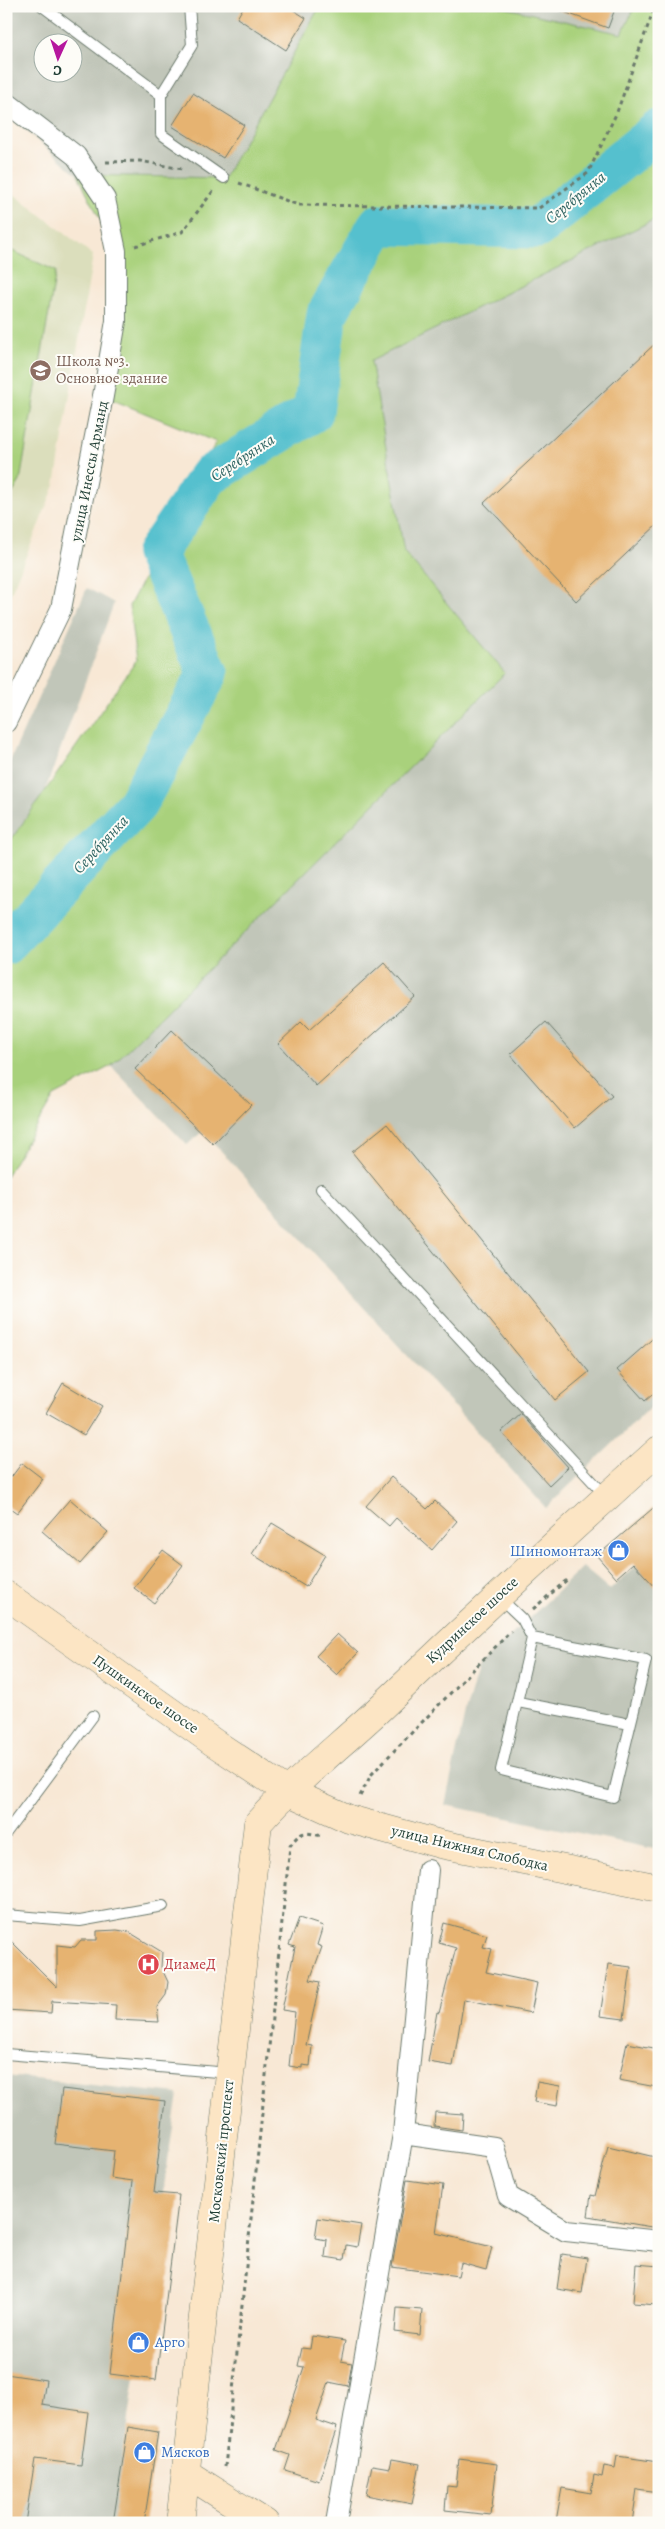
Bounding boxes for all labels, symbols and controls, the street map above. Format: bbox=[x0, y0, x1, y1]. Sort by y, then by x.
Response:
north arrow bbox=[32, 32, 82, 82]
text: С bbox=[52, 61, 62, 80]
water label: Серебрянка bbox=[541, 166, 611, 229]
place label: Школа №3. Основное здание bbox=[56, 351, 168, 388]
school or university icon: Школа №3. Основное здание bbox=[28, 358, 52, 382]
street label: улица Инессы Арманд bbox=[65, 399, 112, 544]
water label: Серебрянка bbox=[206, 429, 279, 487]
water label: Серебрянка bbox=[68, 811, 133, 879]
shop icon: Шиномонтаж bbox=[606, 1539, 630, 1563]
place label: Шиномонтаж bbox=[510, 1541, 602, 1561]
street label: Кудринское шоссе bbox=[422, 1572, 523, 1668]
street label: Пушкинское шоссе bbox=[89, 1650, 203, 1738]
street label: улица Нижняя Слободка bbox=[389, 1820, 550, 1876]
hospital icon: ДиамеД bbox=[136, 1952, 160, 1976]
place label: ДиамеД bbox=[164, 1954, 216, 1974]
street label: Московский проспект bbox=[204, 2078, 238, 2224]
shop icon: Арго bbox=[127, 2330, 151, 2354]
place label: Арго bbox=[154, 2332, 185, 2352]
shop icon: Мясков bbox=[133, 2440, 157, 2464]
place label: Мясков bbox=[161, 2442, 210, 2462]

